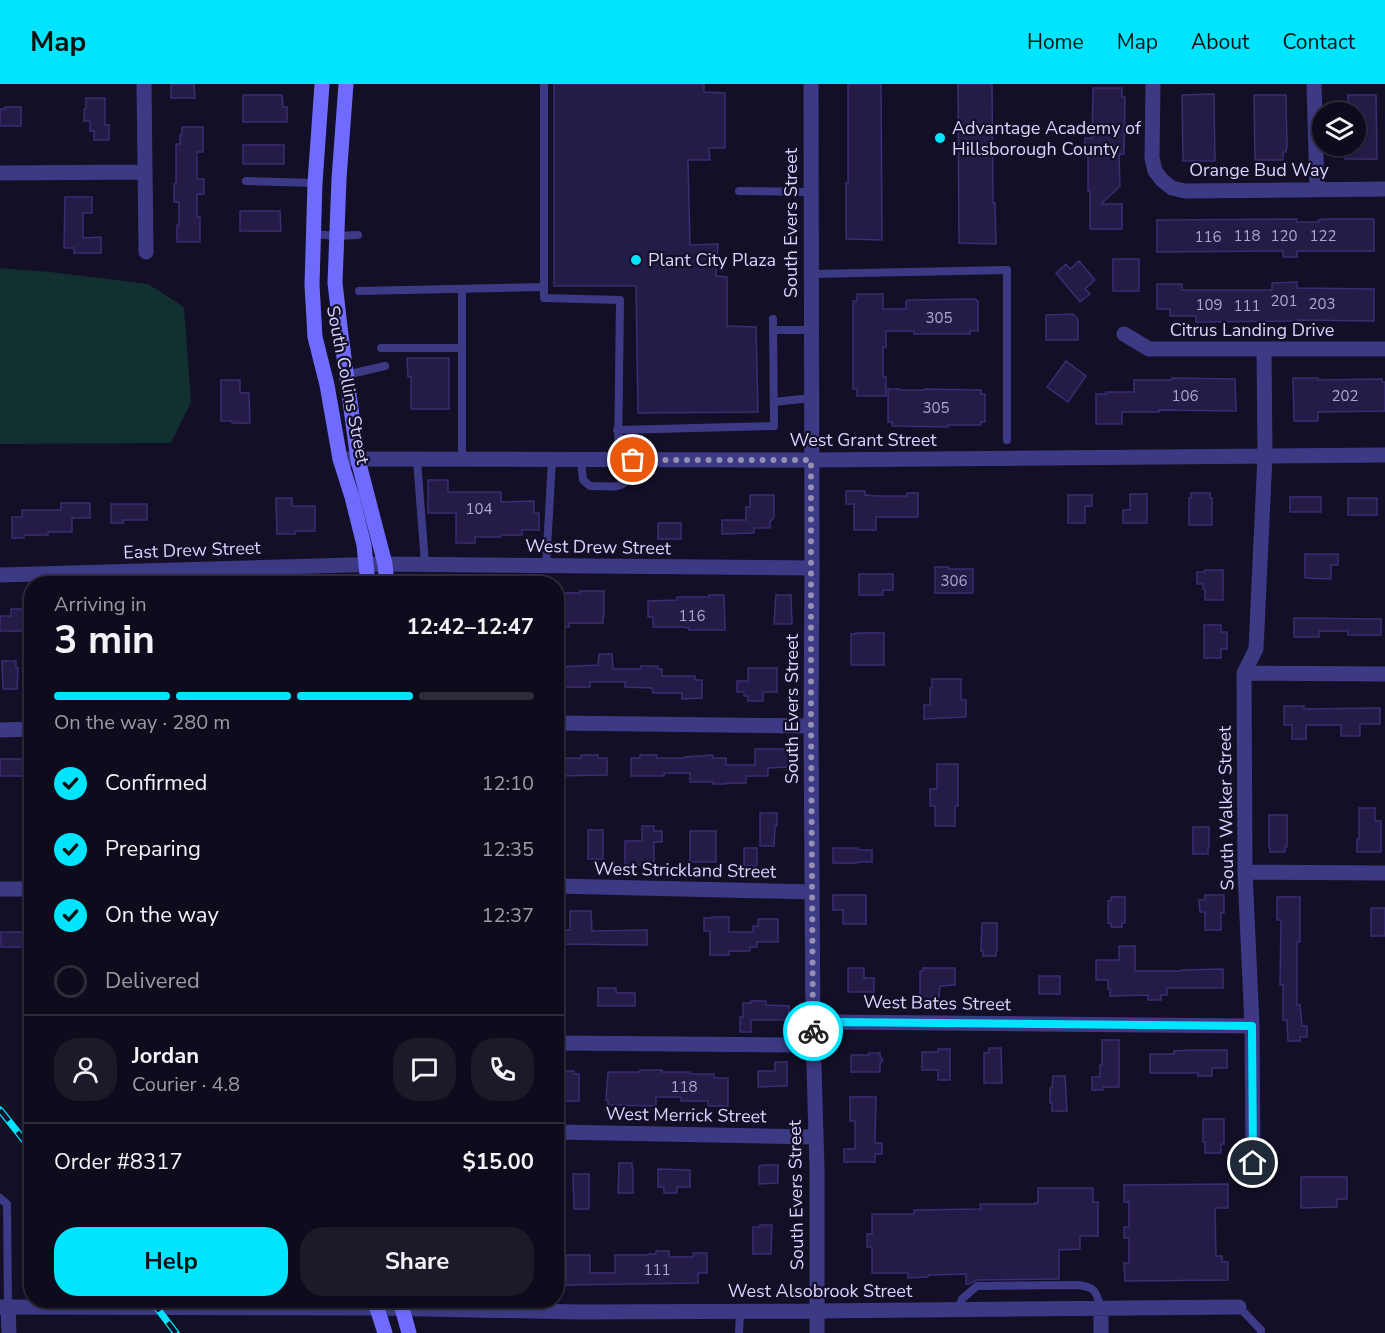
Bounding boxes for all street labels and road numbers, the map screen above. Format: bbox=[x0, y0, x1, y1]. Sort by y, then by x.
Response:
street label: South Evers Street bbox=[779, 147, 803, 298]
street label: Orange Bud Way bbox=[1189, 158, 1330, 182]
street label: South Collins Street bbox=[321, 304, 375, 467]
street label: Citrus Landing Drive bbox=[1170, 318, 1334, 342]
street label: West Grant Street bbox=[789, 428, 937, 452]
street label: West Drew Street bbox=[525, 534, 672, 560]
street label: East Drew Street bbox=[123, 536, 262, 564]
street label: South Evers Street bbox=[780, 633, 804, 784]
street label: South Walker Street bbox=[1213, 725, 1239, 890]
street label: West Strickland Street bbox=[594, 856, 777, 884]
street label: West Bates Street bbox=[863, 990, 1012, 1016]
street label: West Merrick Street bbox=[605, 1102, 767, 1128]
street label: South Evers Street bbox=[783, 1119, 809, 1270]
street label: West Alsobrook Street bbox=[728, 1279, 913, 1303]

